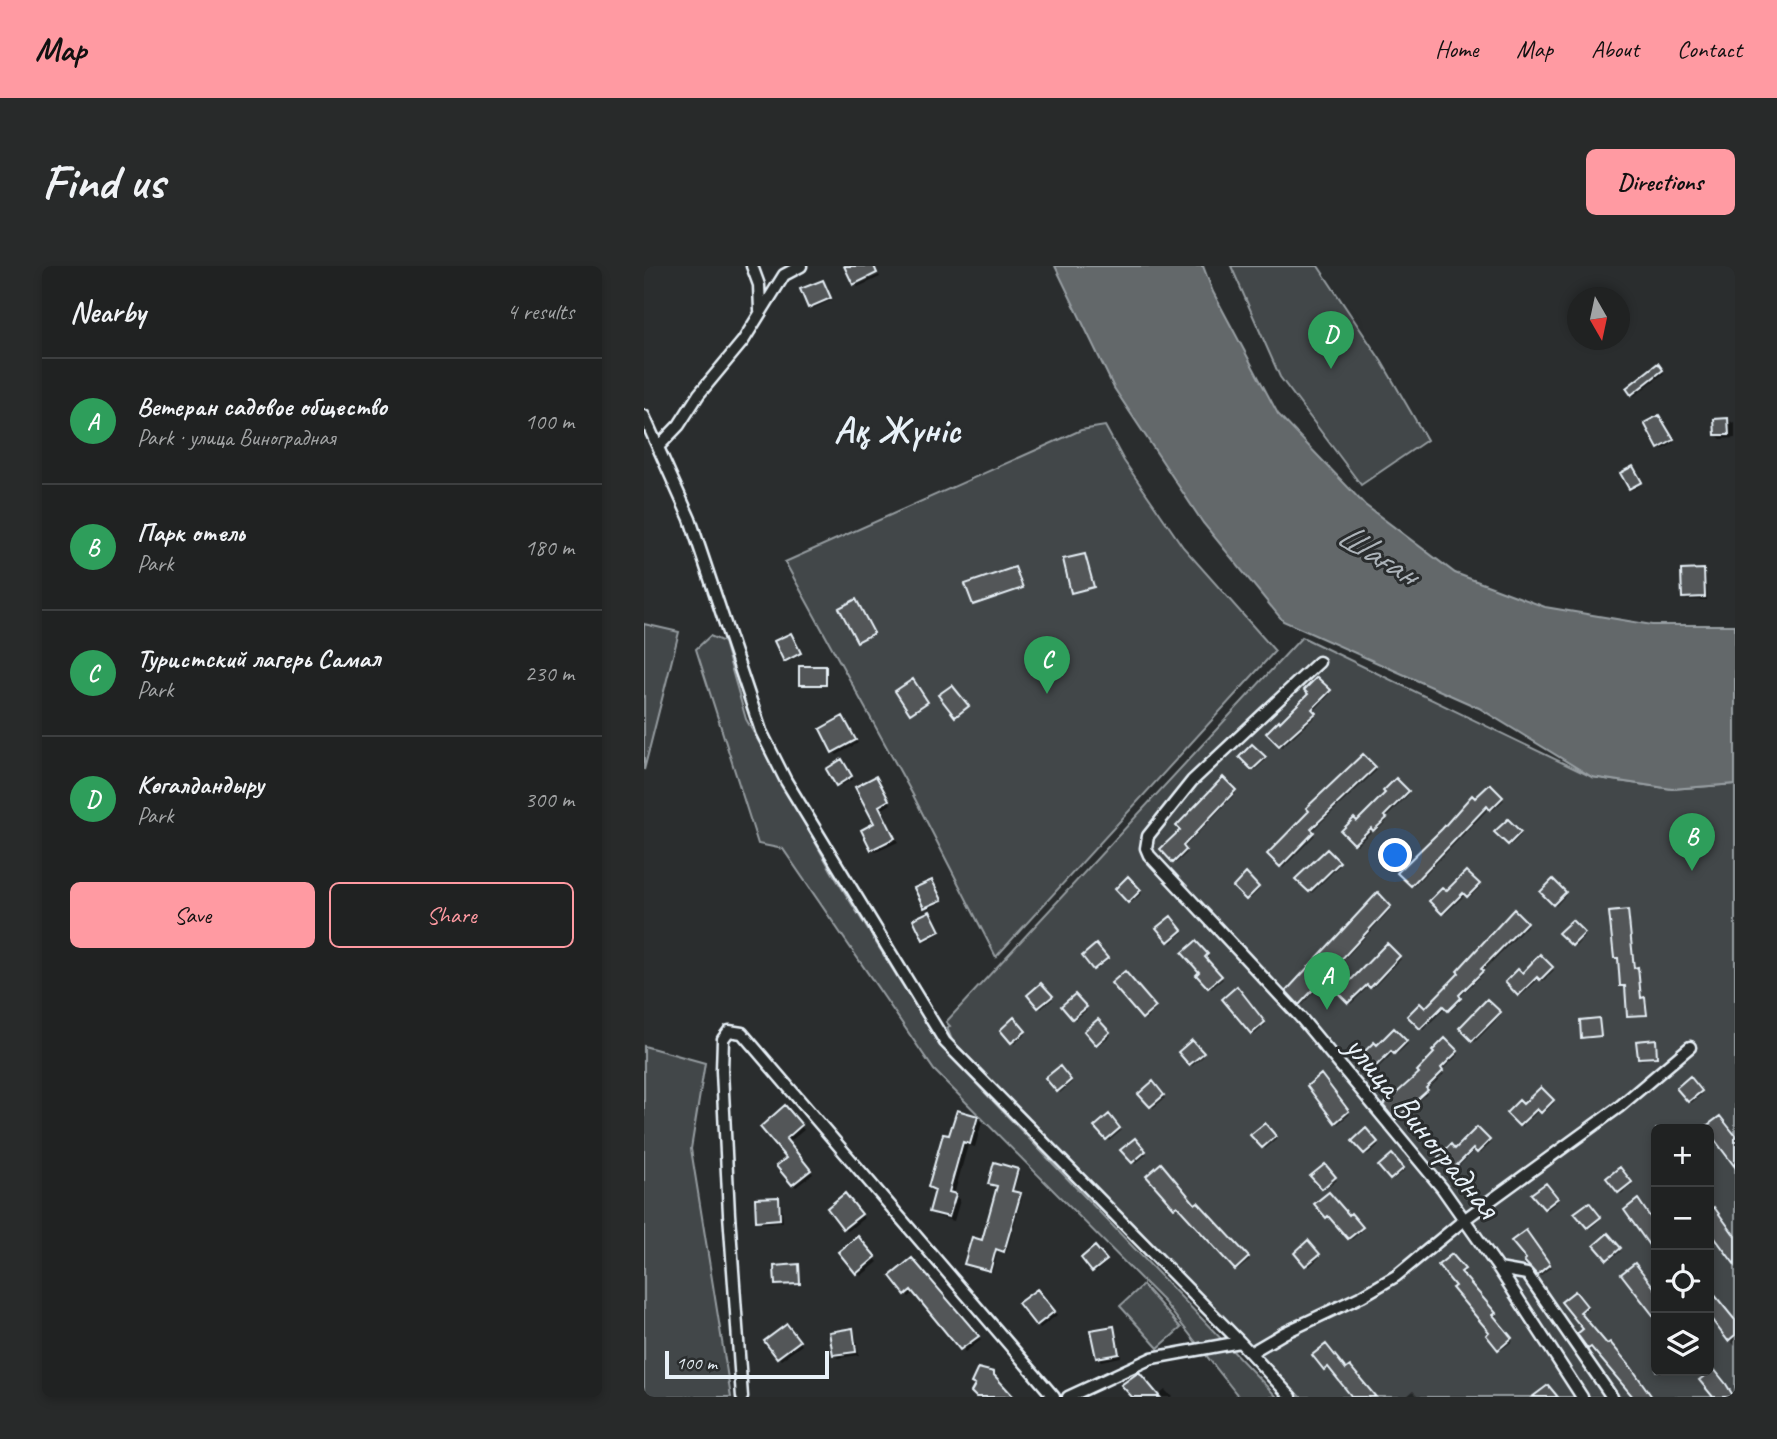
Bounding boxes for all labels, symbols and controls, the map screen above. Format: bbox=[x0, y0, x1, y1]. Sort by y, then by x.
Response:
text: Map bbox=[35, 28, 86, 70]
text: Home bbox=[1435, 34, 1478, 64]
text: Map bbox=[1516, 34, 1553, 64]
text: About bbox=[1591, 34, 1639, 64]
text: Contact bbox=[1677, 34, 1742, 64]
button: Directions bbox=[1586, 149, 1735, 215]
text: Find us bbox=[42, 151, 164, 213]
north arrow bbox=[1567, 287, 1630, 350]
text: Nearby bbox=[70, 293, 146, 331]
text: 4 results bbox=[507, 297, 574, 326]
pin: D bbox=[1308, 311, 1354, 369]
text: Ветеран садовое общество bbox=[137, 390, 387, 423]
district label: Ақ Жүніс bbox=[834, 406, 962, 453]
text: A bbox=[87, 407, 99, 436]
text: 100 m bbox=[525, 407, 574, 436]
text: Park · улица Виноградная bbox=[137, 423, 335, 452]
water label: Шаған bbox=[1328, 511, 1432, 599]
text: Парк отель bbox=[137, 516, 244, 549]
text: B bbox=[87, 533, 99, 562]
text: 180 m bbox=[525, 533, 574, 562]
text: Park bbox=[137, 549, 173, 578]
pin: C bbox=[1024, 636, 1070, 694]
text: Туристский лагерь Самал bbox=[137, 642, 380, 675]
text: C bbox=[88, 659, 98, 688]
text: 230 m bbox=[525, 659, 574, 688]
text: Park bbox=[137, 675, 173, 704]
text: Көгалдандыру bbox=[137, 768, 264, 801]
text: D bbox=[86, 785, 100, 814]
text: 300 m bbox=[525, 785, 574, 814]
text: Park bbox=[137, 801, 173, 830]
pin: B bbox=[1669, 813, 1715, 871]
your location bbox=[1378, 838, 1412, 872]
button: Save bbox=[70, 882, 315, 948]
button: Share bbox=[329, 882, 574, 948]
pin: A bbox=[1304, 952, 1350, 1010]
street label: улица Виноградная bbox=[1334, 1024, 1512, 1229]
map controls bbox=[1651, 1124, 1714, 1376]
button: + bbox=[1651, 1124, 1714, 1187]
button: − bbox=[1651, 1187, 1714, 1250]
button: locate bbox=[1651, 1250, 1714, 1313]
button: layers bbox=[1651, 1313, 1714, 1376]
scale bar bbox=[665, 1348, 830, 1380]
text: 100 m bbox=[676, 1351, 717, 1375]

